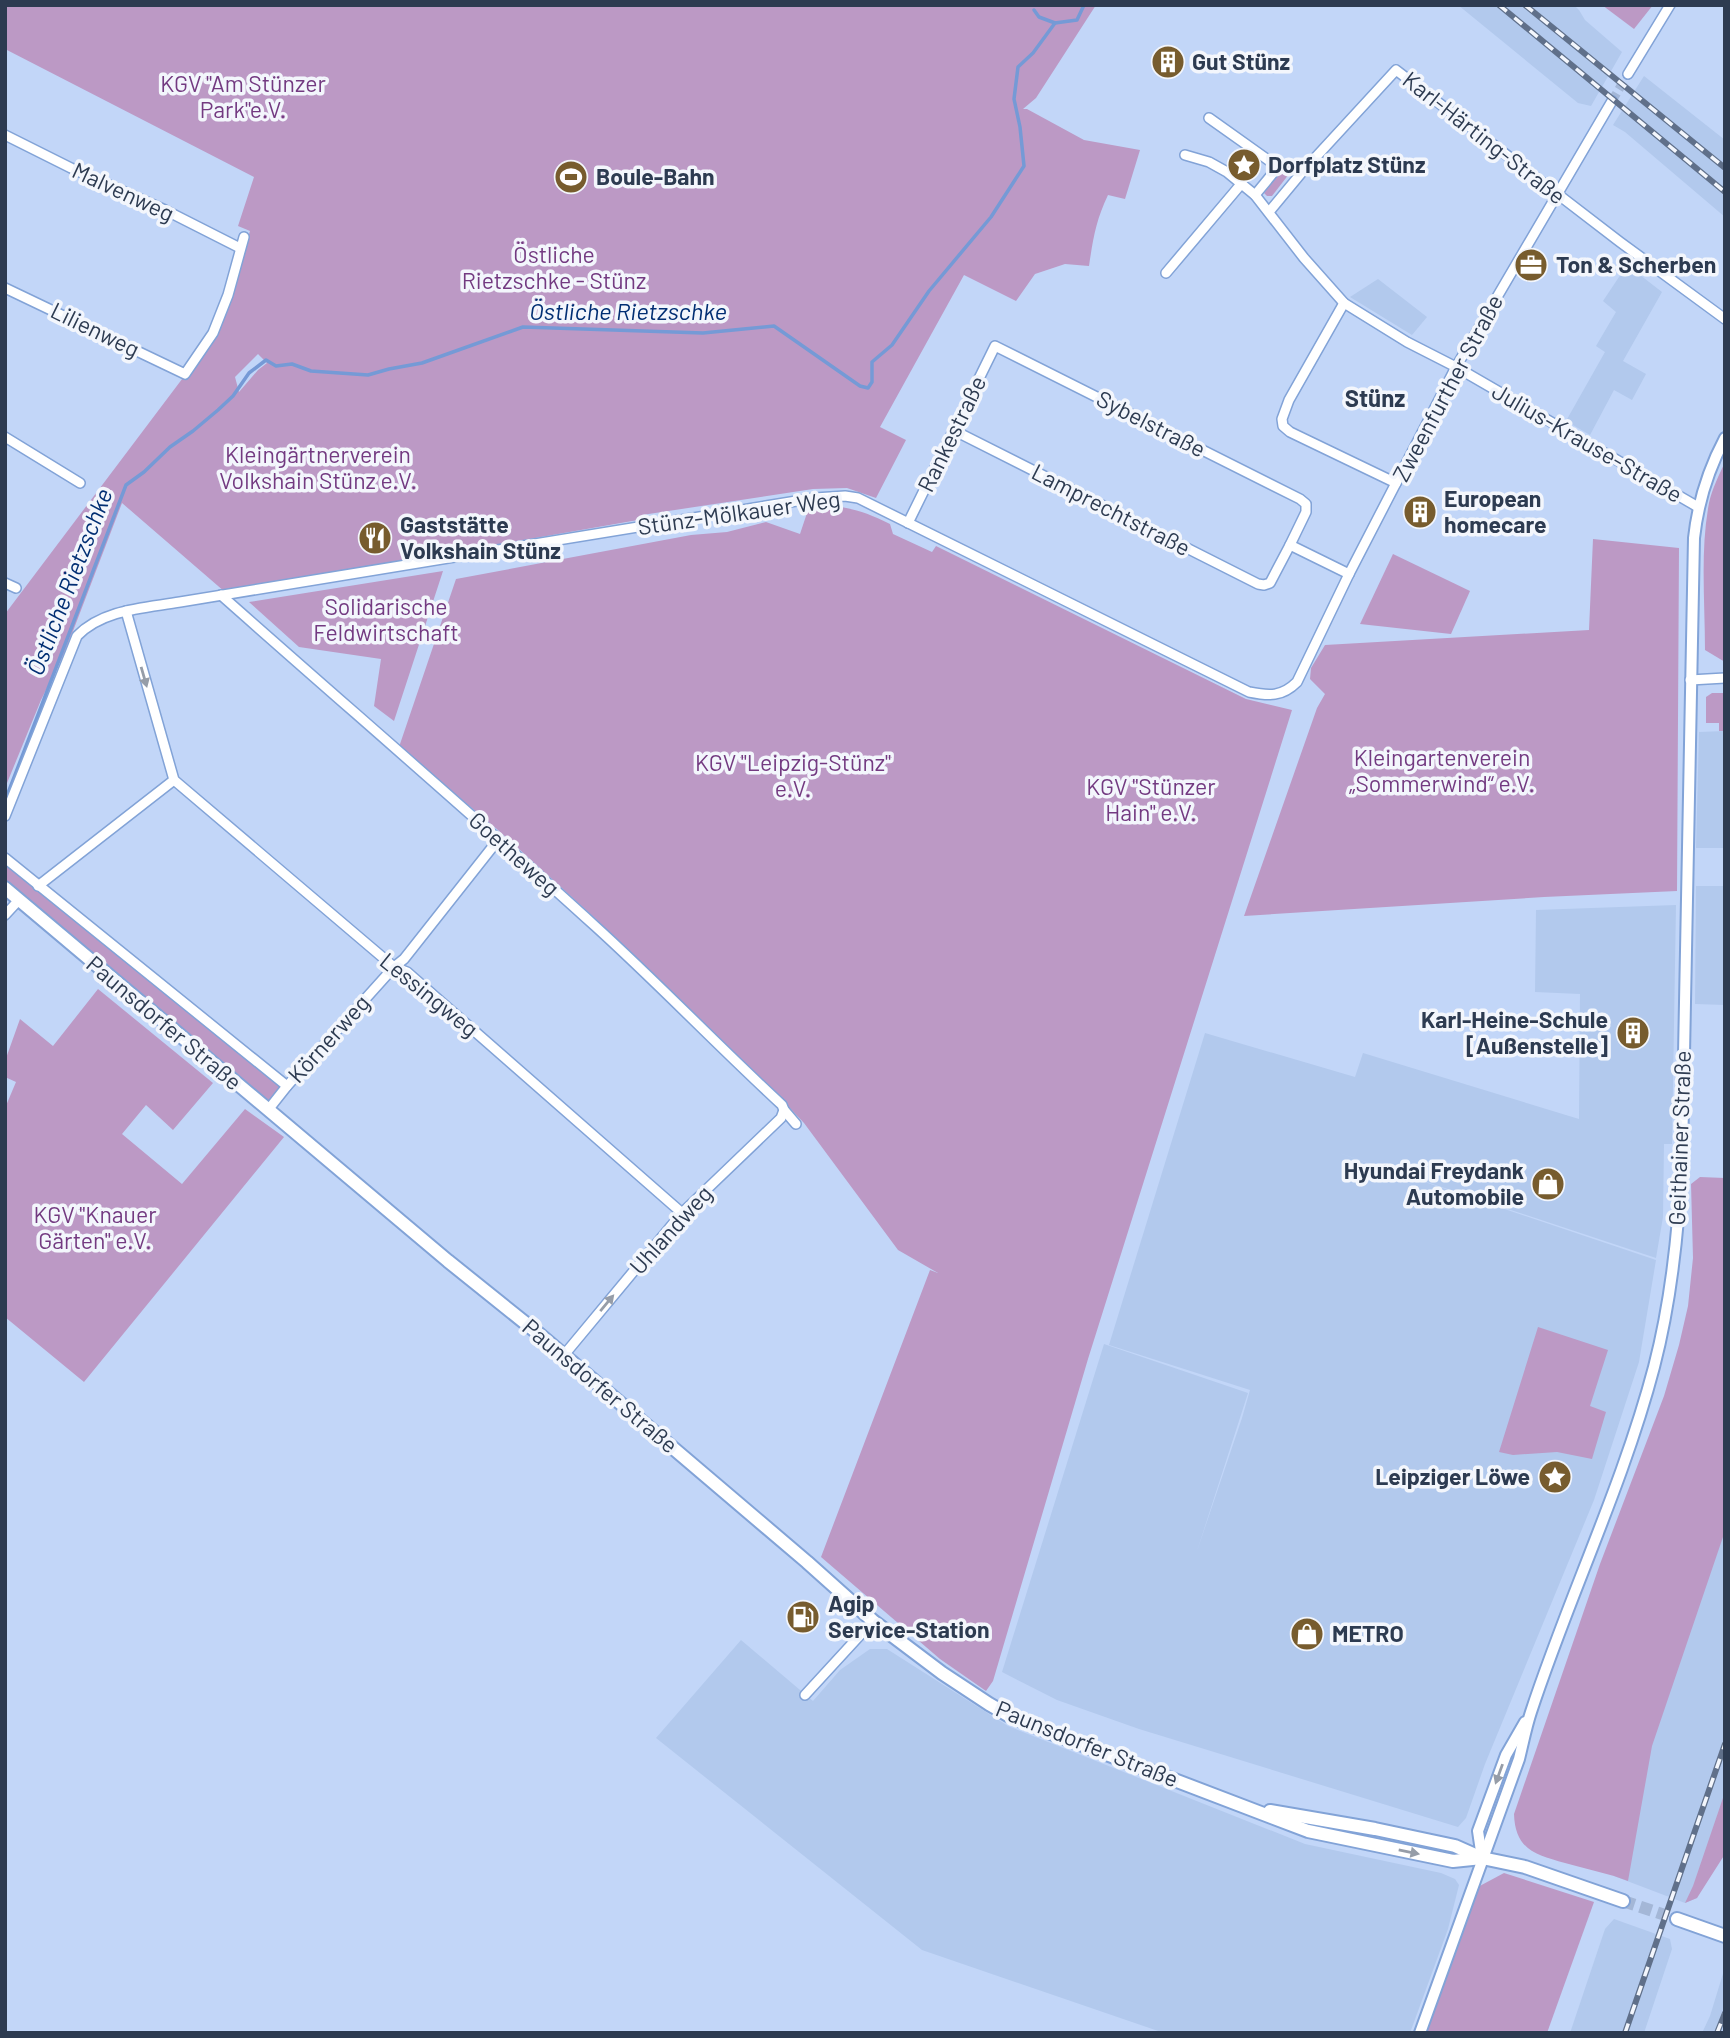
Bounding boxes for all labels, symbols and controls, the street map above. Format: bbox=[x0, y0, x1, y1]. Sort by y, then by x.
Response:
building icon: Gut Stünz bbox=[1149, 43, 1187, 81]
place label: Gut Stünz bbox=[1192, 47, 1290, 75]
street label: Karl-Härting-Straße bbox=[1398, 65, 1572, 209]
park label: KGV "Am Stünzer Park"e.V. bbox=[160, 69, 326, 123]
place icon: Dorfplatz Stünz bbox=[1225, 146, 1263, 184]
place label: Dorfplatz Stünz bbox=[1268, 150, 1426, 178]
street label: Malvenweg bbox=[68, 155, 179, 227]
sports icon: Boule-Bahn bbox=[552, 158, 590, 196]
place label: Boule-Bahn bbox=[596, 162, 715, 190]
park label: Östliche Rietzschke - Stünz bbox=[462, 240, 646, 294]
office icon: Ton & Scherben bbox=[1512, 246, 1550, 284]
place label: Ton & Scherben bbox=[1556, 250, 1716, 278]
street label: Zweenfurther Straße bbox=[1386, 289, 1508, 486]
street label: Lilienweg bbox=[46, 296, 144, 363]
water label: Östliche Rietzschke bbox=[529, 296, 727, 325]
street label: Rankestraße bbox=[911, 371, 991, 496]
street label: Julius-Krause-Straße bbox=[1487, 376, 1688, 508]
district label: Stünz bbox=[1345, 383, 1405, 412]
street label: Sybelstraße bbox=[1092, 384, 1211, 462]
park label: Kleingärtnerverein Volkshain Stünz e.V. bbox=[219, 440, 417, 494]
street label: Lamprechtstraße bbox=[1027, 457, 1195, 561]
water label: Östliche Rietzschke bbox=[20, 484, 118, 679]
street label: Stünz-Mölkauer Weg bbox=[636, 484, 842, 540]
place label: European homecare bbox=[1444, 484, 1547, 538]
building icon: European homecare bbox=[1401, 493, 1439, 531]
place label: Gaststätte Volkshain Stünz bbox=[400, 510, 561, 564]
restaurant icon: Gaststätte Volkshain Stünz bbox=[356, 519, 394, 557]
park label: Solidarische Feldwirtschaft bbox=[313, 592, 459, 646]
one-way arrow bbox=[140, 667, 150, 688]
park label: Kleingartenverein „Sommerwind“ e.V. bbox=[1349, 743, 1535, 797]
park label: KGV "Leipzig-Stünz" e.V. bbox=[695, 748, 891, 802]
park label: KGV "Stünzer Hain" e.V. bbox=[1086, 772, 1216, 826]
street label: Goetheweg bbox=[464, 805, 566, 901]
street label: Lessingweg bbox=[375, 946, 484, 1042]
street label: Paunsdorfer Straße bbox=[81, 949, 248, 1095]
street label: Körnerweg bbox=[281, 989, 375, 1088]
place label: Karl-Heine-Schule [Außenstelle] bbox=[1421, 1005, 1608, 1059]
building icon: Karl-Heine-Schule [Außenstelle] bbox=[1614, 1014, 1652, 1052]
street label: Geithainer Straße bbox=[1662, 1050, 1696, 1226]
place label: Hyundai Freydank Automobile bbox=[1344, 1156, 1524, 1210]
shop icon: Hyundai Freydank Automobile bbox=[1529, 1165, 1567, 1203]
street label: Uhlandweg bbox=[623, 1179, 717, 1280]
park label: KGV "Knauer Gärten" e.V. bbox=[33, 1200, 157, 1254]
one-way arrow bbox=[600, 1294, 615, 1312]
street label: Paunsdorfer Straße bbox=[517, 1312, 684, 1458]
place icon: Leipziger Löwe bbox=[1536, 1458, 1574, 1496]
place label: Leipziger Löwe bbox=[1375, 1462, 1530, 1490]
place label: Agip Service-Station bbox=[828, 1589, 990, 1643]
fuel station icon: Agip Service-Station bbox=[784, 1598, 822, 1636]
shop icon: METRO bbox=[1288, 1615, 1326, 1653]
place label: METRO bbox=[1332, 1619, 1404, 1647]
street label: Paunsdorfer Straße bbox=[992, 1694, 1183, 1792]
one-way arrow bbox=[1493, 1764, 1504, 1785]
one-way arrow bbox=[1398, 1847, 1420, 1858]

